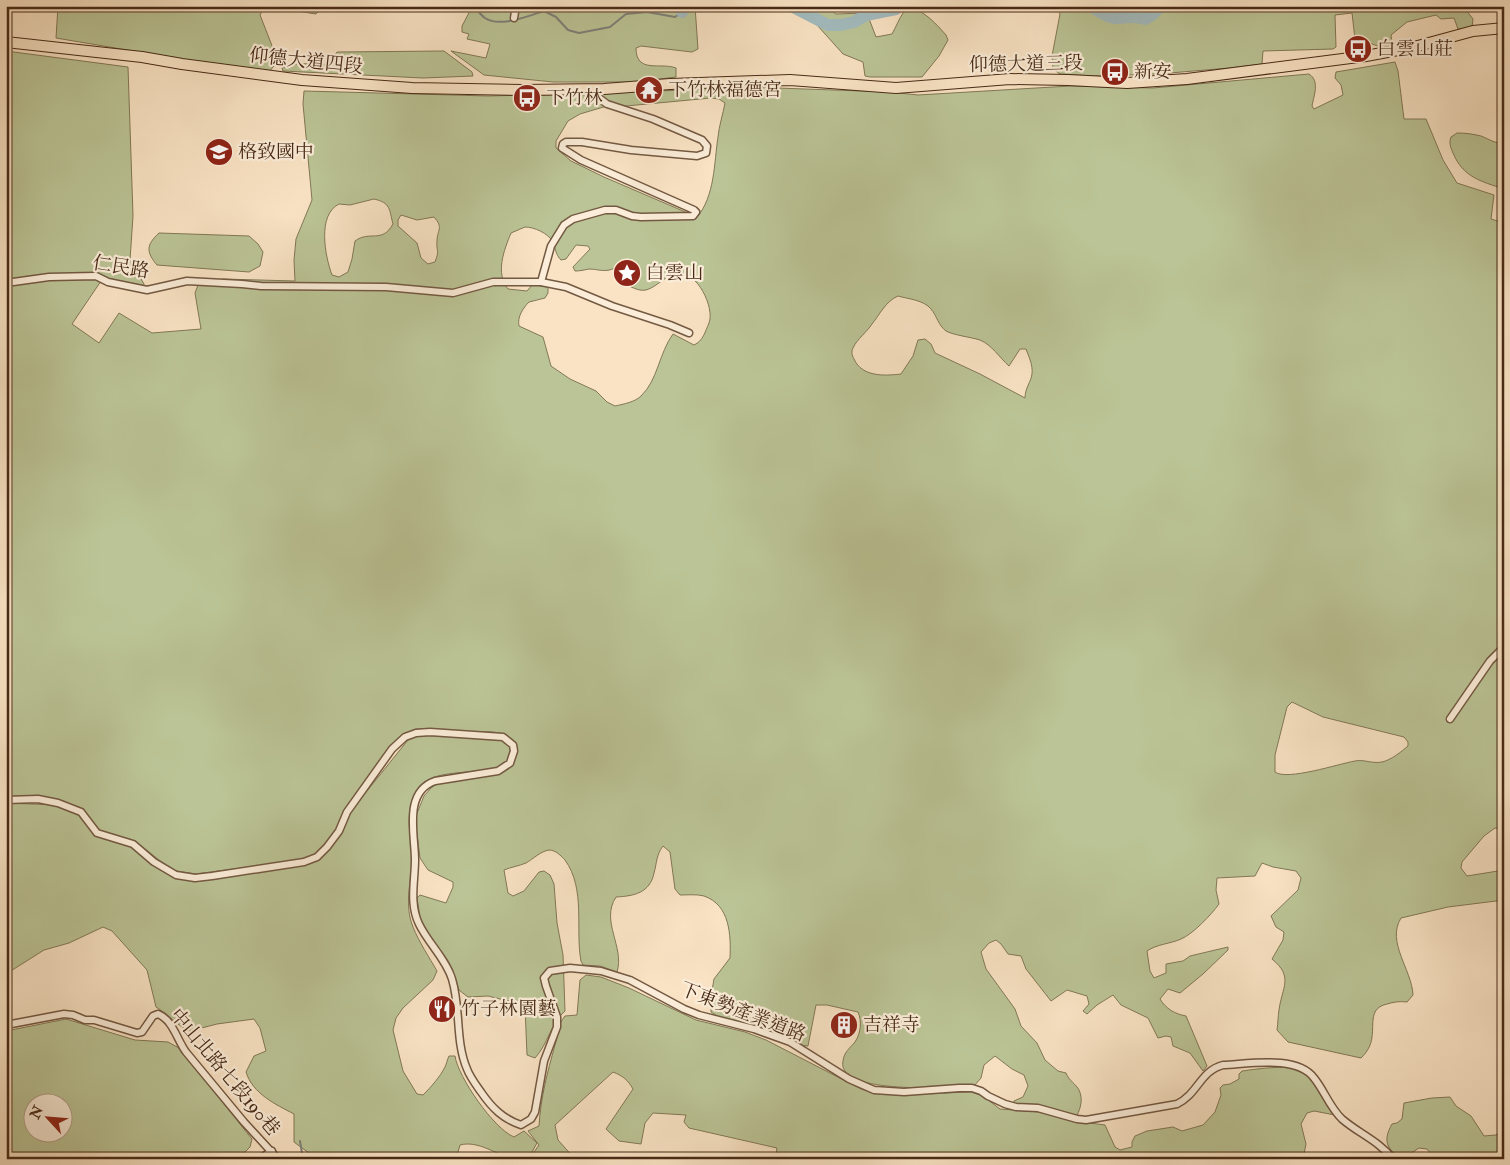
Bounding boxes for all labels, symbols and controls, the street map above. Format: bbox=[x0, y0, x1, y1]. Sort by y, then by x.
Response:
bus stop icon: 白雲山莊 bbox=[1343, 34, 1373, 64]
place label: 白雲山莊 bbox=[1377, 37, 1453, 61]
street label: 仰德大道四段 bbox=[248, 43, 364, 79]
street label: 仰德大道三段 bbox=[969, 51, 1083, 77]
bus stop icon: 新安 bbox=[1100, 57, 1130, 87]
place label: 新安 bbox=[1134, 60, 1172, 84]
temple icon: 下竹林福德宮 bbox=[634, 75, 664, 105]
place label: 下竹林福德宮 bbox=[668, 78, 782, 102]
bus stop icon: 下竹林 bbox=[512, 83, 542, 113]
place label: 下竹林 bbox=[546, 86, 603, 110]
school or university icon: 格致國中 bbox=[204, 137, 234, 167]
place label: 格致國中 bbox=[238, 140, 314, 164]
street label: 仁民路 bbox=[91, 251, 151, 283]
place icon: 白雲山 bbox=[612, 258, 642, 288]
place label: 白雲山 bbox=[646, 261, 703, 285]
street label: 下東勢產業道路 bbox=[677, 977, 809, 1047]
restaurant icon: 竹子林園藝 bbox=[427, 994, 457, 1024]
place label: 竹子林園藝 bbox=[461, 997, 556, 1021]
street label: 中山北路七段190巷 bbox=[165, 1003, 285, 1141]
building icon: 吉祥寺 bbox=[829, 1010, 859, 1040]
place label: 吉祥寺 bbox=[863, 1013, 920, 1037]
north arrow bbox=[22, 1092, 72, 1142]
text: N bbox=[26, 1103, 47, 1123]

